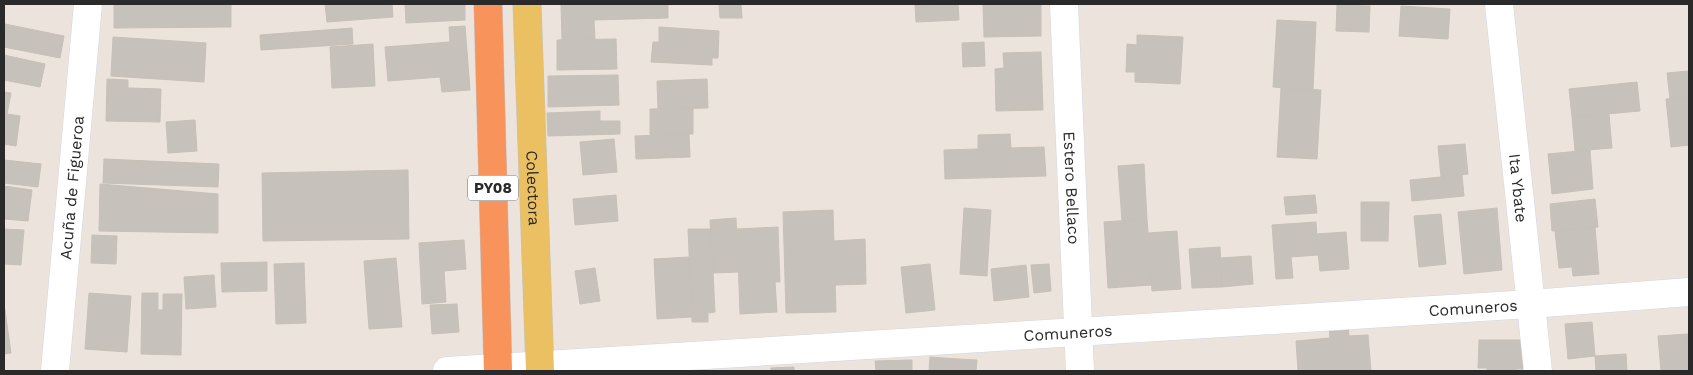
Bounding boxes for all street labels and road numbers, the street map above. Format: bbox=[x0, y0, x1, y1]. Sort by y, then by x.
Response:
street label: Acuña de Figueroa bbox=[56, 115, 87, 261]
street label: Estero Bellaco bbox=[1060, 131, 1084, 245]
street label: Colectora bbox=[523, 150, 544, 226]
street label: Ita Ybate bbox=[1505, 153, 1532, 223]
road number: PY08 bbox=[468, 176, 518, 200]
street label: Comuneros bbox=[1428, 295, 1518, 320]
street label: Comuneros bbox=[1023, 320, 1113, 345]

